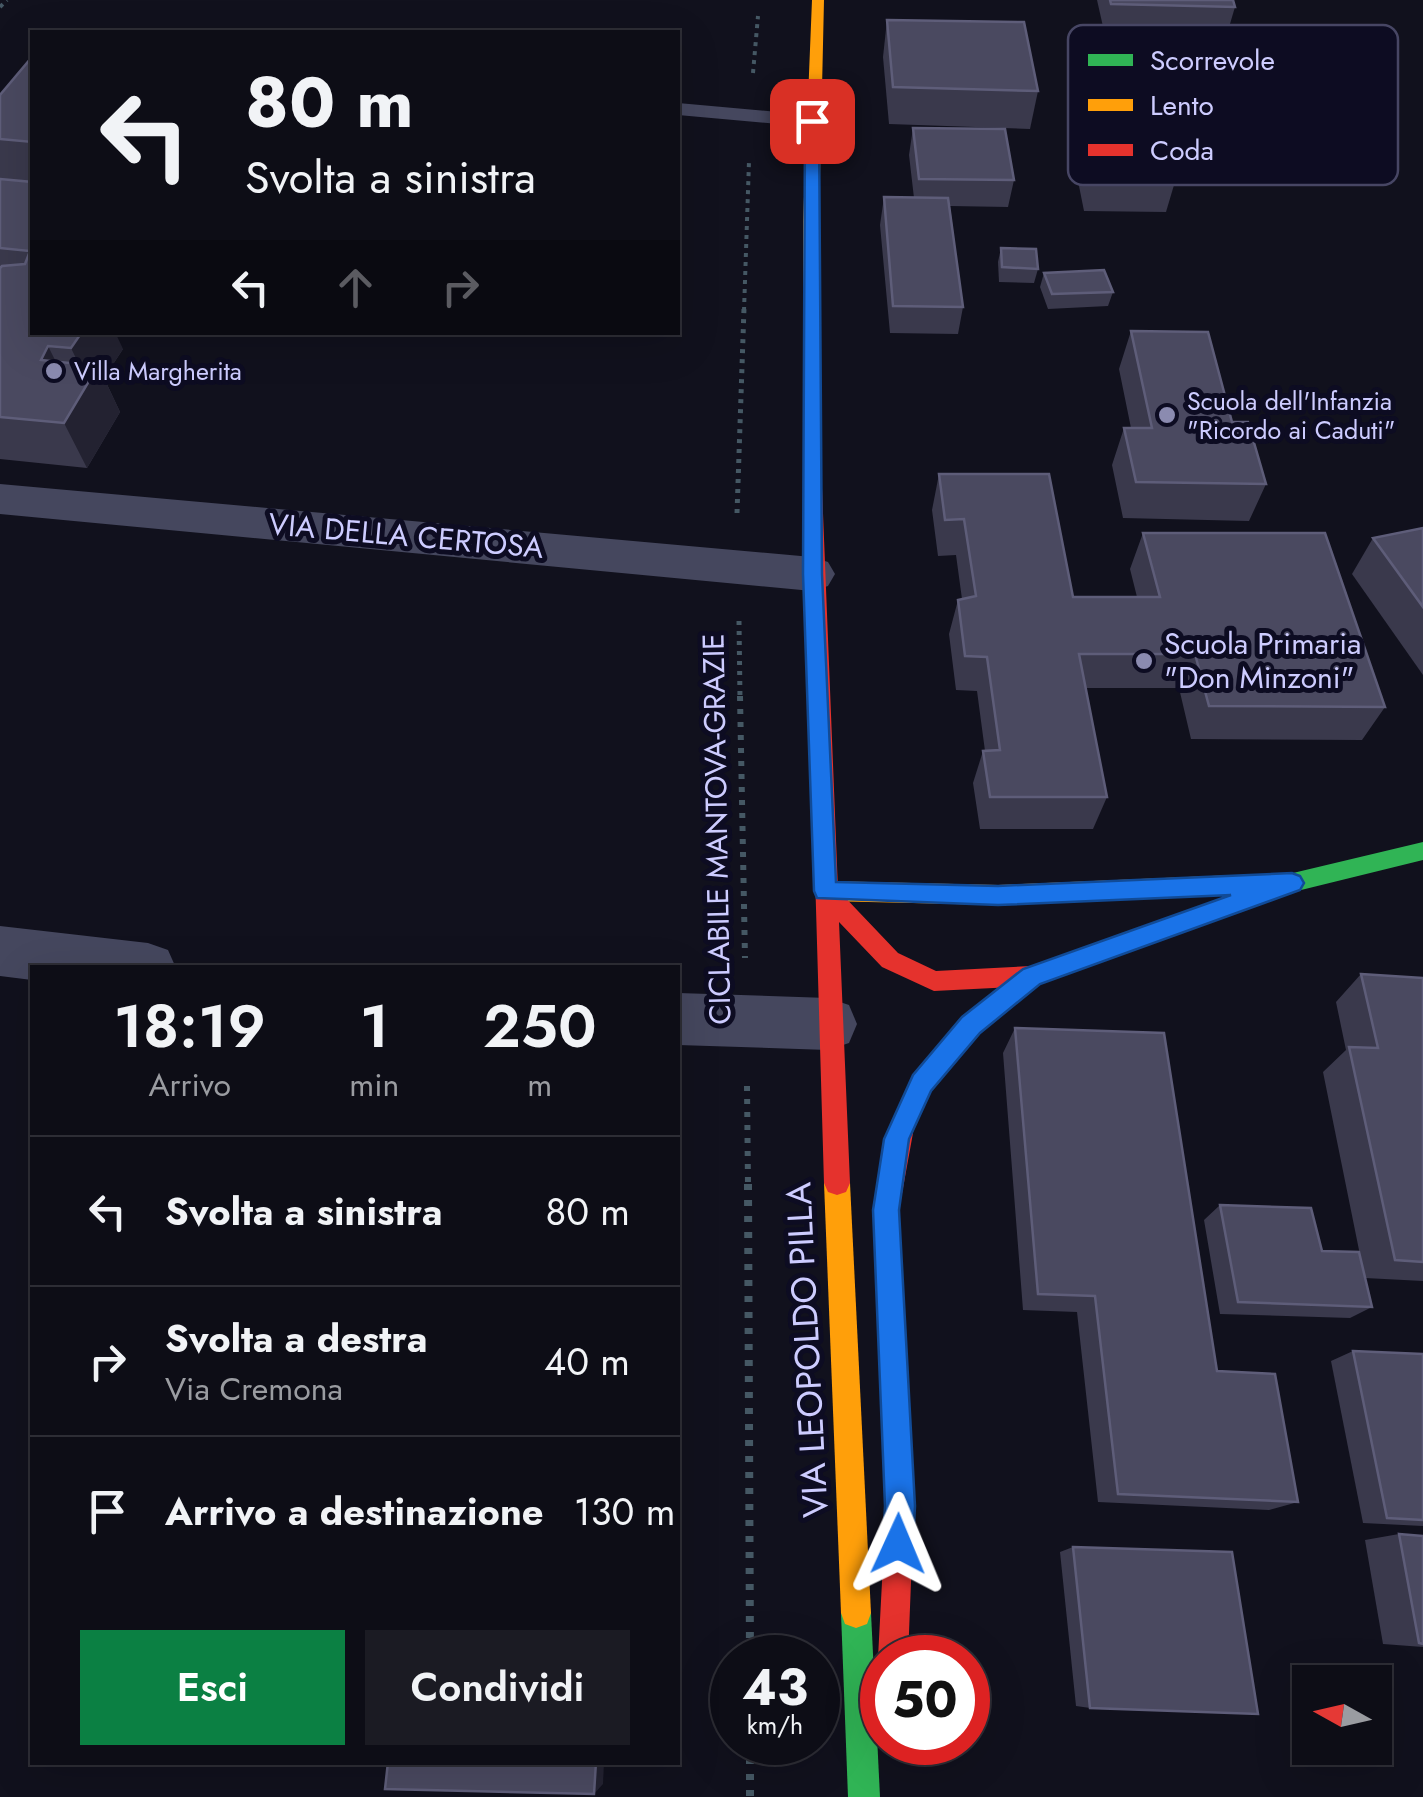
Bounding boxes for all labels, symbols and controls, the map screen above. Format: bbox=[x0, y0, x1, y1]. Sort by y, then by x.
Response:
legend bbox=[1068, 25, 1398, 185]
text: Scorrevole bbox=[1150, 40, 1275, 81]
text: 80 m bbox=[245, 52, 414, 153]
icon: left bbox=[80, 70, 210, 200]
pin bbox=[770, 79, 855, 164]
text: Lento bbox=[1150, 85, 1214, 126]
icon: arrive bbox=[785, 94, 840, 149]
text: Coda bbox=[1150, 130, 1214, 171]
text: Svolta a sinistra bbox=[245, 145, 536, 210]
icon: left bbox=[223, 260, 278, 315]
icon: ahead bbox=[328, 260, 383, 315]
icon: right bbox=[433, 260, 488, 315]
place label: Villa Margherita bbox=[74, 353, 242, 389]
marker: Villa Margherita bbox=[43, 360, 65, 382]
place label: Scuola dell'Infanzia "Ricordo ai Caduti" bbox=[1187, 383, 1395, 448]
marker: Scuola dell'Infanzia "Ricordo ai Caduti" bbox=[1156, 404, 1178, 426]
street label: VIA DELLA CERTOSA bbox=[267, 502, 545, 569]
place label: Scuola Primaria "Don Minzoni" bbox=[1164, 622, 1362, 699]
street label: CICLABILE MANTOVA-GRAZIE bbox=[692, 633, 741, 1025]
marker: Scuola Primaria "Don Minzoni" bbox=[1133, 650, 1155, 672]
text: 18:19 bbox=[114, 983, 266, 1070]
text: 1 bbox=[360, 983, 389, 1070]
text: 250 bbox=[483, 983, 596, 1070]
text: Arrivo bbox=[148, 1062, 231, 1108]
text: min bbox=[349, 1062, 399, 1108]
text: m bbox=[527, 1062, 552, 1108]
street label: VIA LEOPOLDO PILLA bbox=[773, 1181, 841, 1519]
icon: left bbox=[80, 1184, 135, 1239]
text: Svolta a sinistra bbox=[165, 1184, 442, 1239]
text: 80 m bbox=[545, 1184, 630, 1239]
text: Svolta a destra bbox=[165, 1311, 427, 1366]
icon: right bbox=[80, 1334, 135, 1389]
text: 40 m bbox=[544, 1334, 630, 1389]
text: Via Cremona bbox=[165, 1366, 343, 1412]
icon: arrive bbox=[80, 1484, 135, 1539]
text: Arrivo a destinazione bbox=[165, 1484, 544, 1539]
text: 130 m bbox=[574, 1484, 675, 1539]
position arrow bbox=[846, 1492, 950, 1596]
button: Esci bbox=[80, 1630, 345, 1745]
button: Condividi bbox=[365, 1630, 630, 1745]
speed limit sign: 50 bbox=[860, 1635, 990, 1765]
text: 43 bbox=[742, 1651, 808, 1724]
north arrow bbox=[1292, 1665, 1392, 1765]
map controls bbox=[1292, 1665, 1392, 1765]
text: km/h bbox=[747, 1707, 803, 1743]

